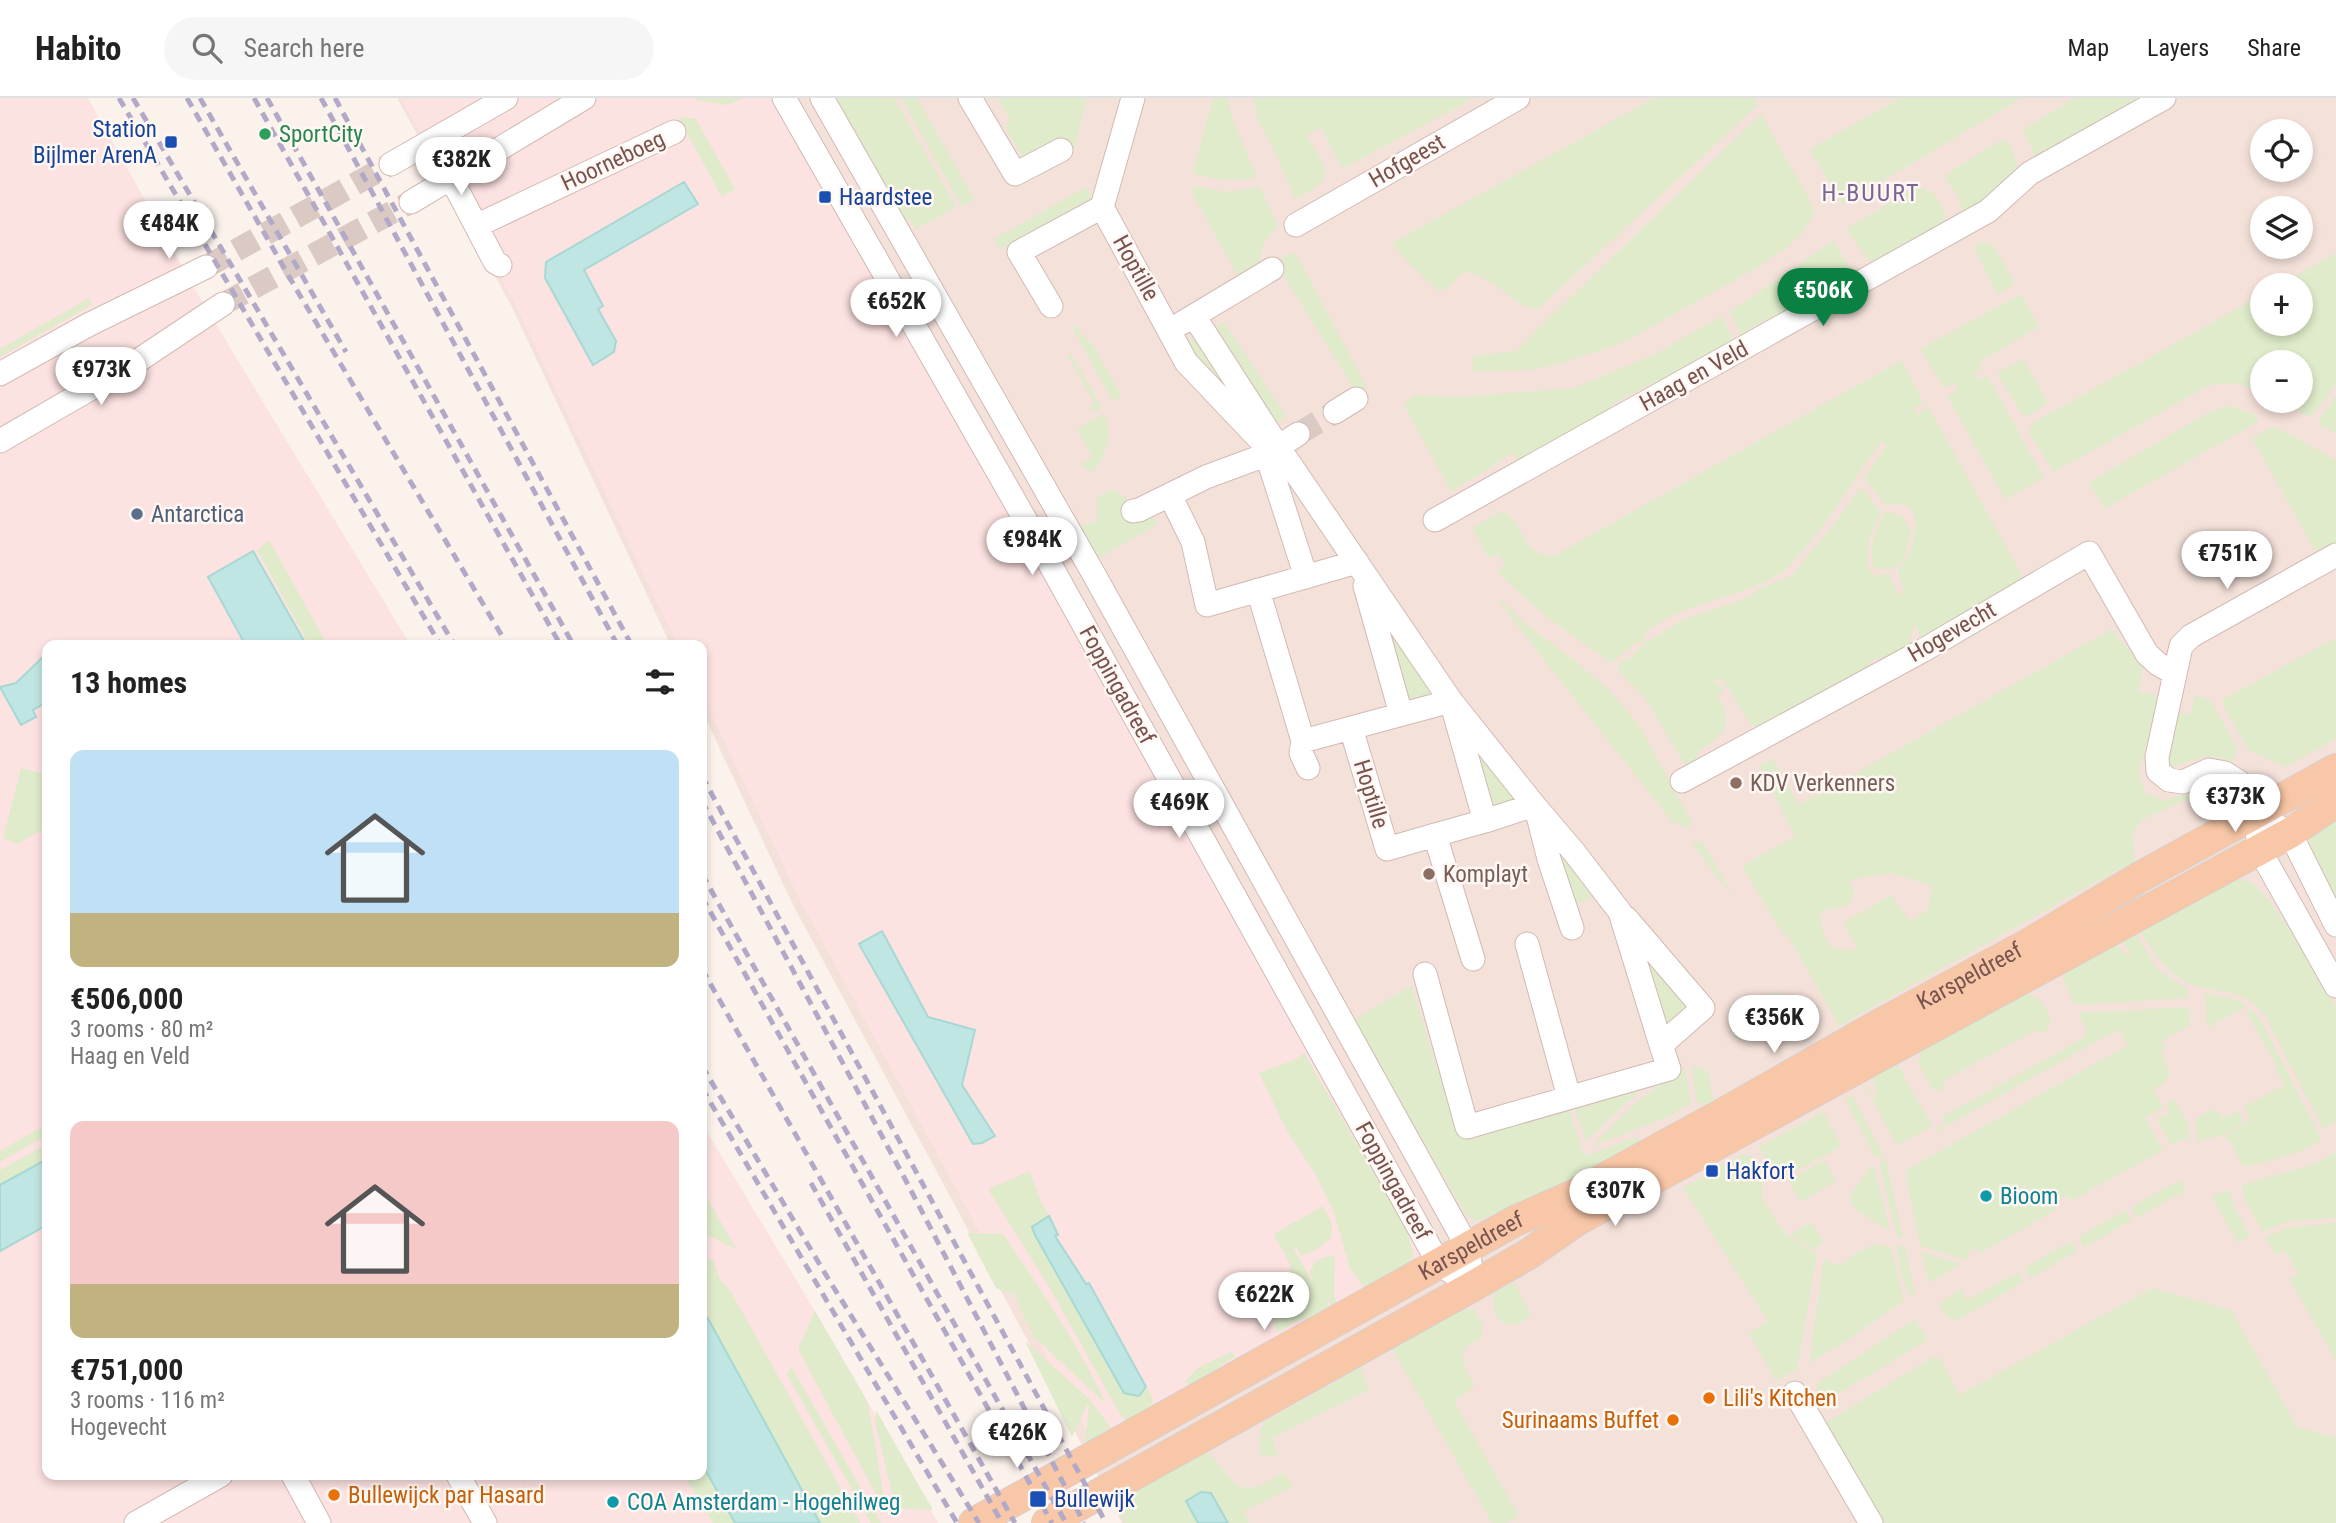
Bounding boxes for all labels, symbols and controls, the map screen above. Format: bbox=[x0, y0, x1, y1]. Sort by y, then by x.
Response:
search box bbox=[164, 17, 654, 80]
text: Habito bbox=[35, 29, 122, 68]
icon: search bbox=[188, 29, 226, 67]
text: Search here bbox=[244, 33, 364, 63]
text: Map bbox=[2068, 34, 2109, 62]
text: Layers bbox=[2147, 34, 2209, 62]
text: Share bbox=[2247, 34, 2301, 62]
place label: Station Bijlmer ArenA bbox=[33, 116, 157, 169]
map controls bbox=[2250, 119, 2313, 413]
button: locate bbox=[2250, 119, 2313, 182]
place label: SportCity bbox=[279, 121, 363, 148]
street label: Hoorneboeg bbox=[557, 125, 669, 197]
marker: SportCity bbox=[257, 126, 273, 142]
street label: Hofgeest bbox=[1364, 129, 1450, 193]
marker: Station Bijlmer ArenA bbox=[163, 134, 179, 150]
pin: €382K bbox=[412, 138, 510, 197]
text: €382K bbox=[431, 146, 491, 173]
district label: H-BUURT bbox=[1821, 179, 1921, 207]
place label: Haardstee bbox=[839, 184, 932, 211]
marker: Haardstee bbox=[817, 189, 833, 205]
button: layers bbox=[2250, 196, 2313, 259]
pin: €484K bbox=[120, 202, 218, 261]
text: €484K bbox=[139, 210, 199, 237]
street label: Hoptille bbox=[1107, 231, 1165, 305]
pin: €506K bbox=[1774, 268, 1872, 328]
button: + bbox=[2250, 273, 2313, 336]
text: €506K bbox=[1793, 277, 1853, 304]
pin: €652K bbox=[847, 280, 945, 339]
text: €652K bbox=[866, 288, 926, 315]
street label: Haag en Veld bbox=[1635, 335, 1753, 417]
pin: €973K bbox=[52, 348, 150, 407]
button: − bbox=[2250, 350, 2313, 413]
text: €973K bbox=[71, 356, 131, 383]
place label: Antarctica bbox=[151, 501, 244, 528]
marker: Antarctica bbox=[129, 506, 145, 522]
pin: €984K bbox=[983, 518, 1081, 577]
text: €984K bbox=[1002, 526, 1062, 553]
pin: €751K bbox=[2178, 532, 2276, 591]
text: €751K bbox=[2197, 540, 2257, 567]
street label: Hogevecht bbox=[1903, 596, 2001, 668]
street label: Foppingadreef bbox=[1073, 621, 1161, 749]
icon: filters bbox=[641, 663, 679, 701]
text: 13 homes bbox=[70, 665, 187, 700]
street label: Hoptille bbox=[1348, 756, 1394, 832]
place label: KDV Verkenners bbox=[1750, 770, 1895, 797]
pin: €373K bbox=[2186, 774, 2284, 834]
marker: KDV Verkenners bbox=[1728, 775, 1744, 791]
pin: €469K bbox=[1130, 780, 1228, 840]
text: €373K bbox=[2205, 783, 2265, 810]
text: €469K bbox=[1149, 789, 1209, 816]
icon: home bbox=[312, 795, 438, 921]
place label: Komplayt bbox=[1443, 861, 1528, 888]
marker: Komplayt bbox=[1421, 866, 1437, 882]
street label: Karspeldreef bbox=[1912, 936, 2027, 1015]
text: €506,000 bbox=[70, 981, 183, 1016]
pin: €356K bbox=[1725, 996, 1823, 1055]
text: €356K bbox=[1744, 1004, 1804, 1031]
text: 3 rooms · 80 m² bbox=[70, 1016, 213, 1043]
text: Haag en Veld bbox=[70, 1043, 190, 1070]
street label: Foppingadreef bbox=[1349, 1117, 1437, 1245]
place label: Hakfort bbox=[1726, 1158, 1795, 1185]
marker: Hakfort bbox=[1704, 1163, 1720, 1179]
icon: home bbox=[312, 1166, 438, 1292]
pin: €307K bbox=[1566, 1168, 1664, 1228]
text: €307K bbox=[1585, 1177, 1645, 1204]
place label: Bioom bbox=[2000, 1183, 2058, 1210]
marker: Bioom bbox=[1978, 1188, 1994, 1204]
street label: Karspeldreef bbox=[1414, 1205, 1528, 1286]
pin: €622K bbox=[1215, 1272, 1313, 1332]
text: €622K bbox=[1234, 1281, 1294, 1308]
text: €751,000 bbox=[70, 1352, 183, 1387]
place label: Lili's Kitchen bbox=[1723, 1385, 1837, 1412]
text: 3 rooms · 116 m² bbox=[70, 1387, 225, 1414]
marker: Lili's Kitchen bbox=[1701, 1390, 1717, 1406]
place label: Surinaams Buffet bbox=[1502, 1407, 1659, 1434]
pin: €426K bbox=[968, 1410, 1066, 1470]
marker: Surinaams Buffet bbox=[1665, 1412, 1681, 1428]
text: Hogevecht bbox=[70, 1414, 167, 1441]
text: €426K bbox=[987, 1419, 1047, 1446]
place label: Bullewijck par Hasard bbox=[348, 1482, 544, 1509]
place label: Bullewijk bbox=[1054, 1486, 1135, 1513]
marker: Bullewijck par Hasard bbox=[326, 1487, 342, 1503]
place label: COA Amsterdam - Hogehilweg bbox=[627, 1489, 900, 1516]
marker: Bullewijk bbox=[1028, 1489, 1048, 1509]
marker: COA Amsterdam - Hogehilweg bbox=[605, 1494, 621, 1510]

